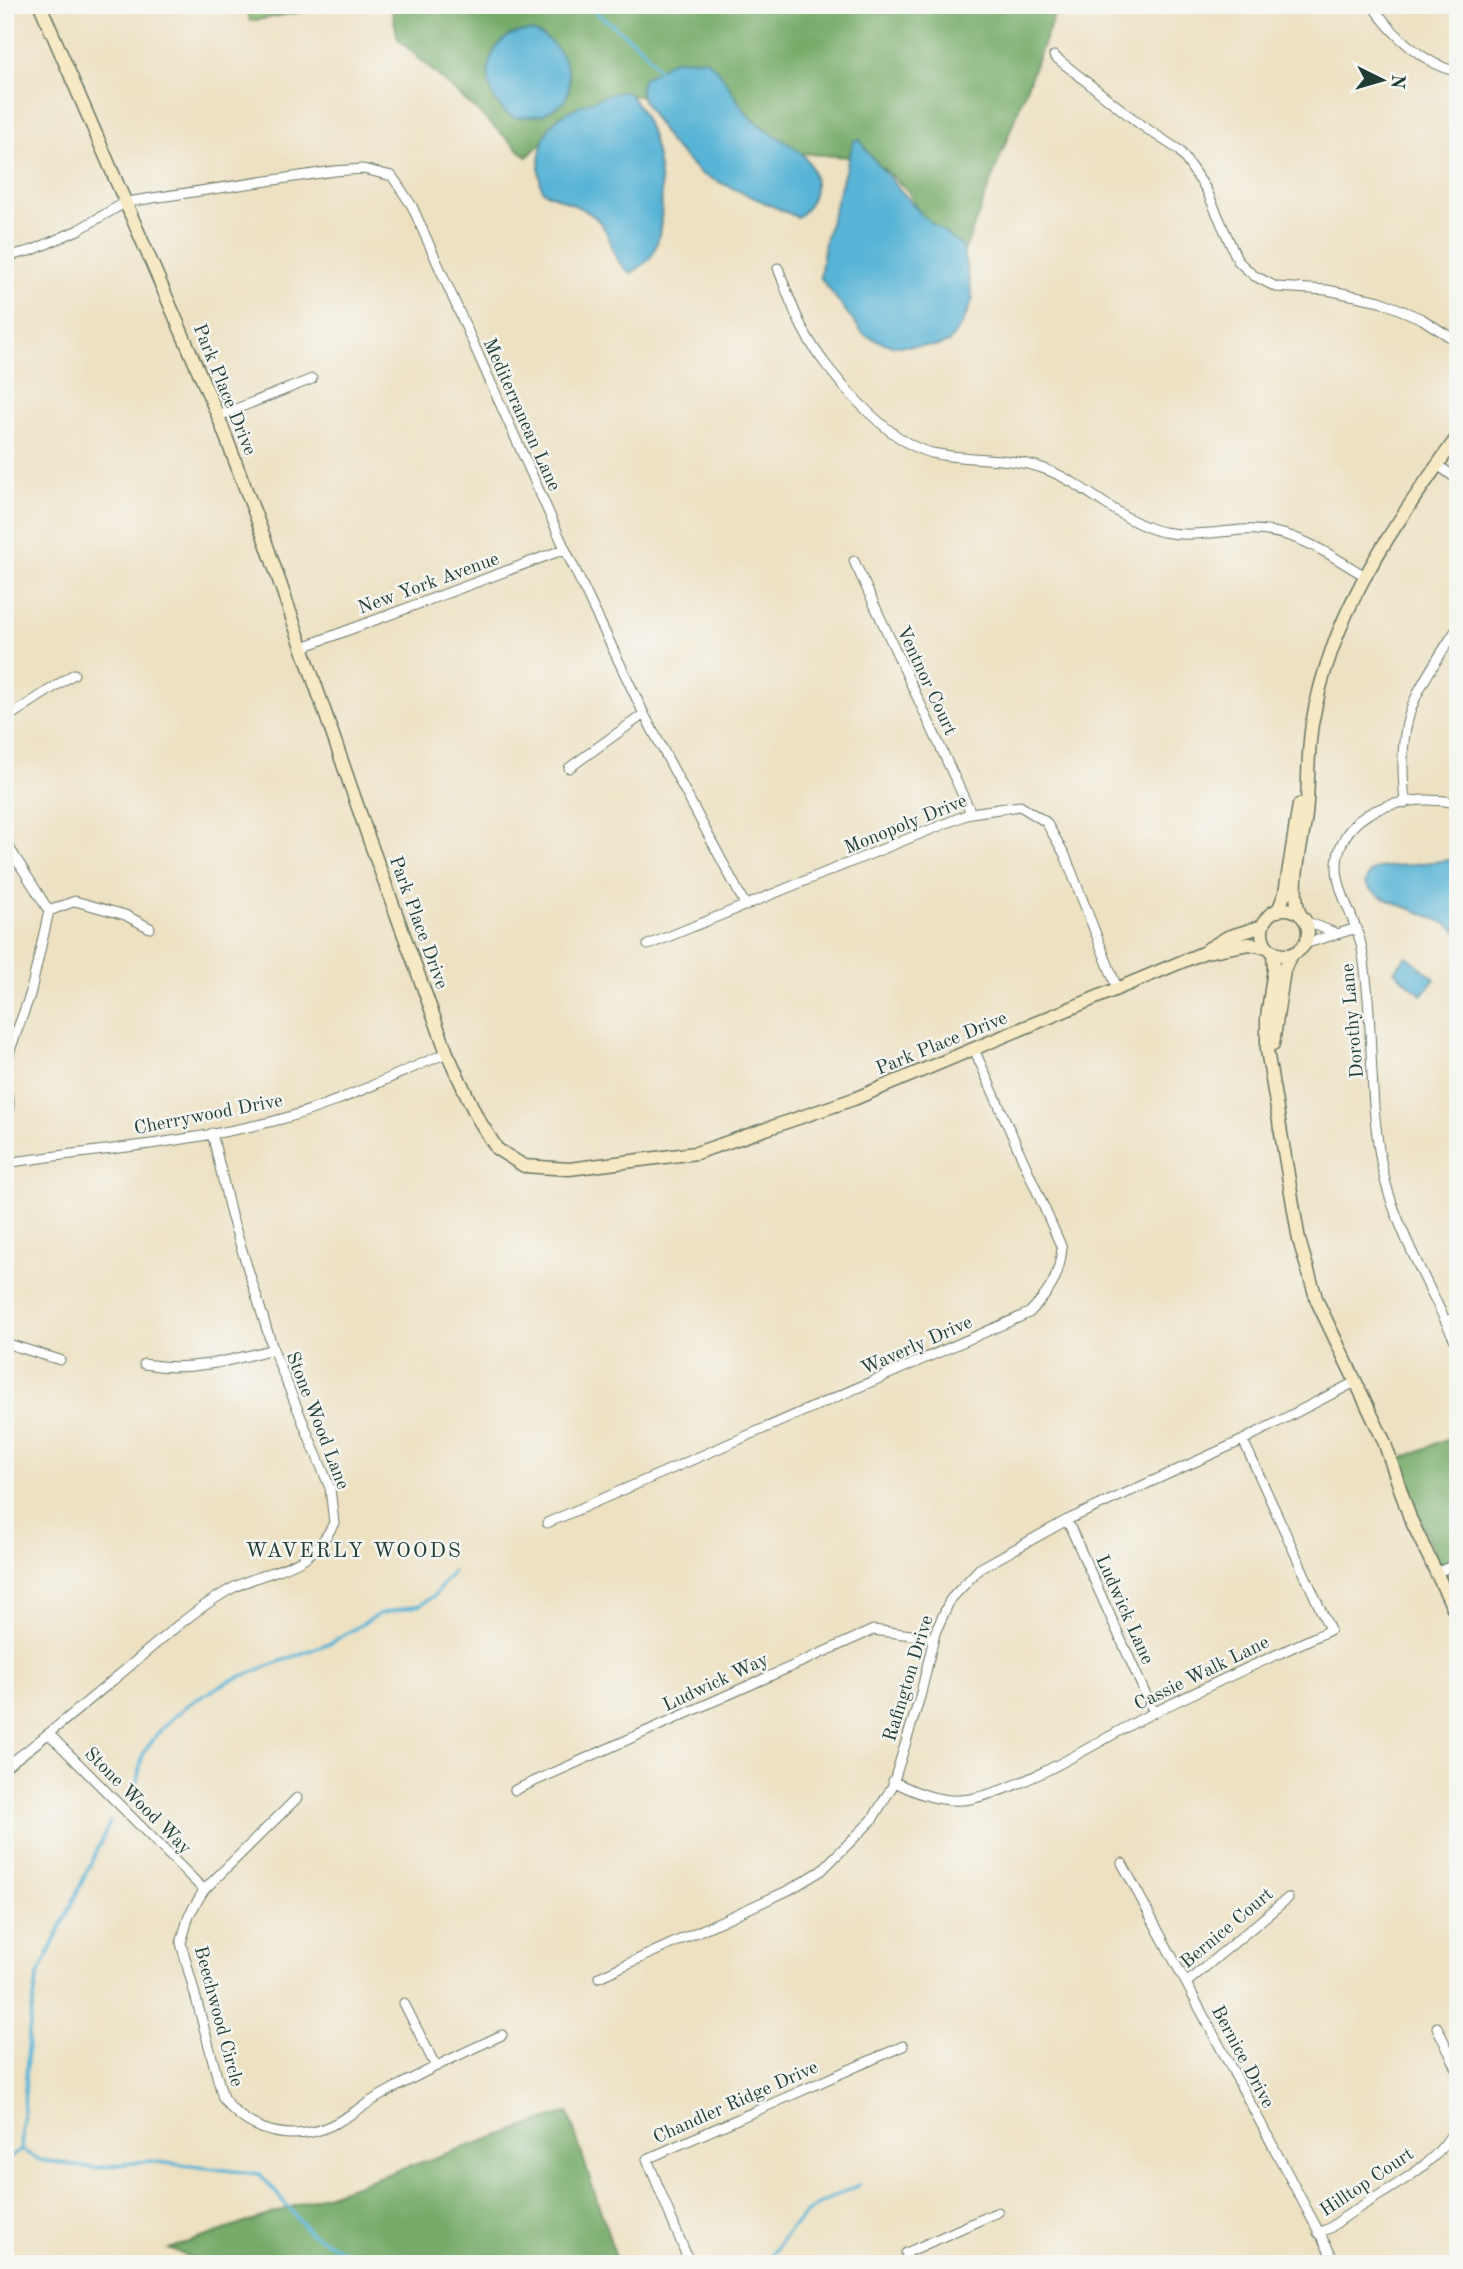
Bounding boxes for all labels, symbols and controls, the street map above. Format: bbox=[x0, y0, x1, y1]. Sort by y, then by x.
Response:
north arrow bbox=[1348, 46, 1418, 116]
text: N bbox=[1386, 73, 1407, 90]
street label: Park Place Drive bbox=[189, 322, 259, 458]
street label: Mediterranean Lane bbox=[478, 336, 563, 494]
street label: New York Avenue bbox=[356, 550, 502, 619]
street label: Ventnor Court bbox=[892, 624, 959, 739]
street label: Monopoly Drive bbox=[842, 792, 970, 859]
street label: Park Place Drive bbox=[385, 854, 451, 992]
street label: Dorothy Lane bbox=[1339, 963, 1368, 1079]
street label: Park Place Drive bbox=[874, 1009, 1010, 1079]
street label: Cherrywood Drive bbox=[133, 1092, 284, 1139]
street label: Waverly Drive bbox=[859, 1313, 975, 1379]
street label: Stone Wood Lane bbox=[282, 1349, 352, 1492]
district label: WAVERLY WOODS bbox=[245, 1541, 463, 1562]
street label: Ludwick Lane bbox=[1091, 1553, 1156, 1667]
street label: Rafington Drive bbox=[881, 1613, 938, 1744]
street label: Cassie Walk Lane bbox=[1132, 1633, 1273, 1715]
street label: Ludwick Way bbox=[660, 1651, 772, 1716]
street label: Stone Wood Way bbox=[80, 1745, 194, 1859]
street label: Bernice Court bbox=[1178, 1885, 1277, 1973]
street label: Beechwood Circle bbox=[190, 1944, 246, 2089]
street label: Bernice Drive bbox=[1207, 2003, 1277, 2112]
street label: Chandler Ridge Drive bbox=[651, 2058, 821, 2148]
street label: Hilltop Court bbox=[1317, 2145, 1418, 2221]

